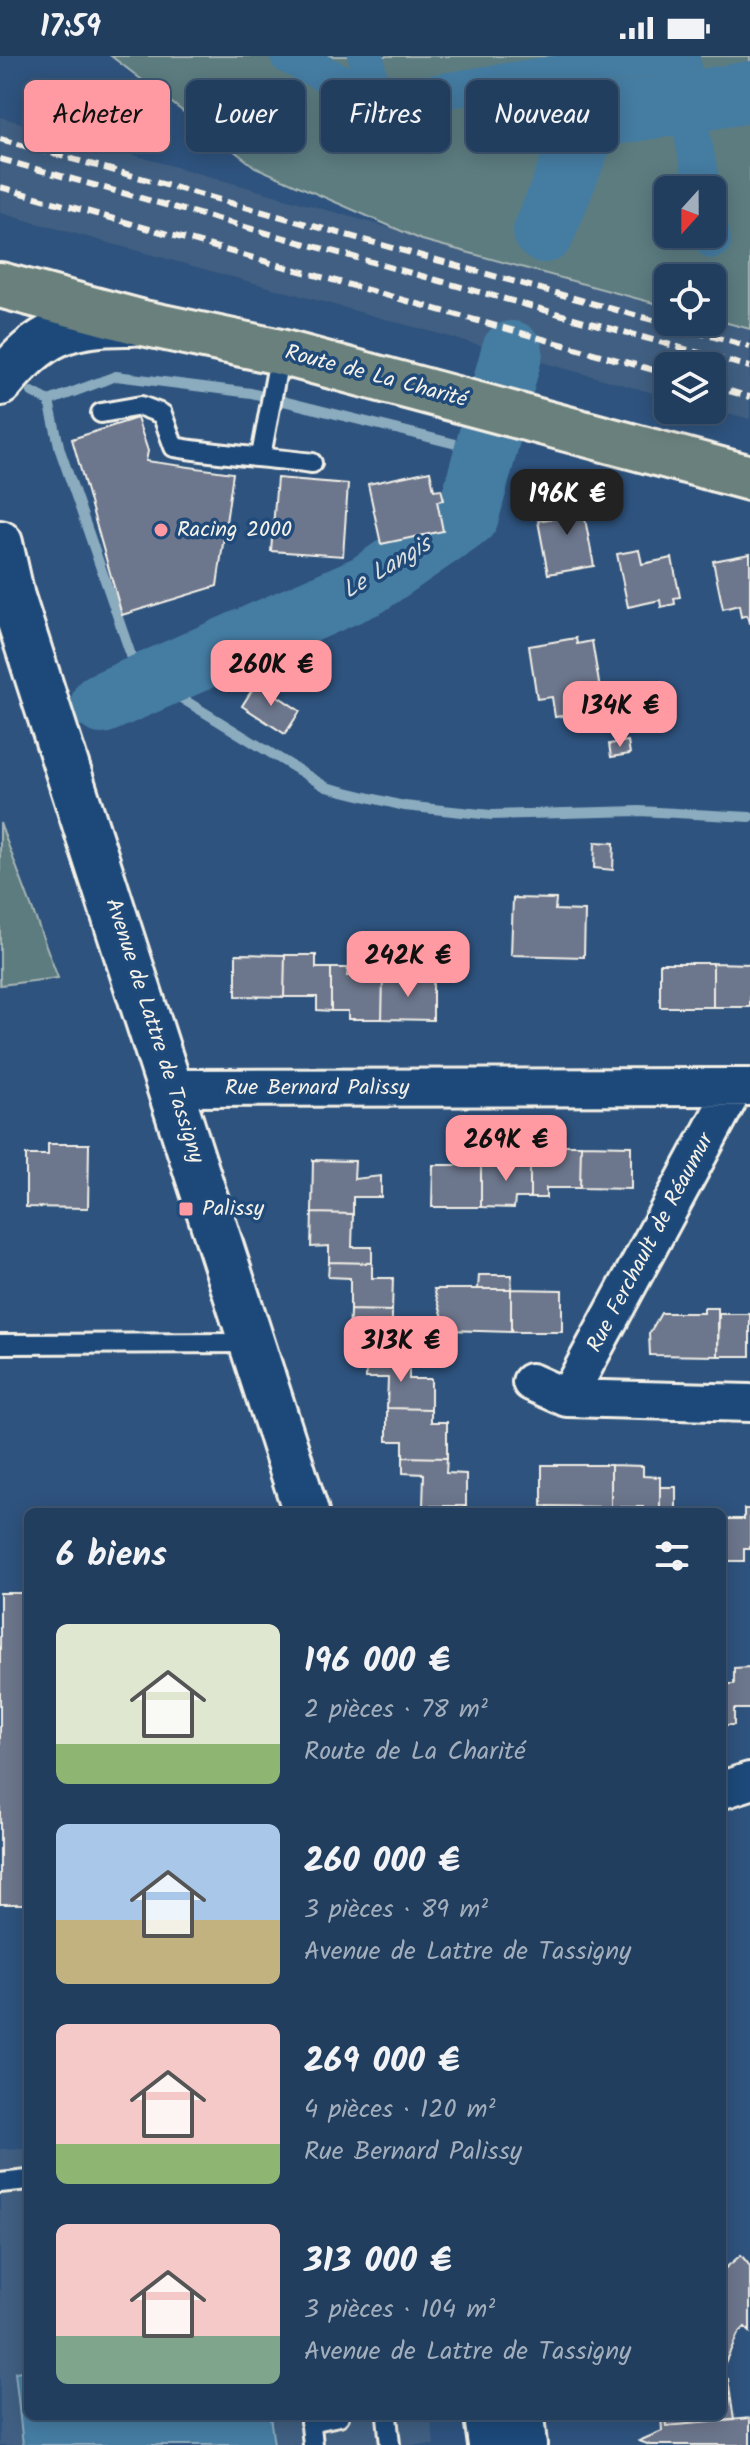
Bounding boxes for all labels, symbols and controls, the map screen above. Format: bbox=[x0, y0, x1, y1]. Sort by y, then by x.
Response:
text: 17:59 bbox=[40, 4, 101, 52]
chip: Acheter bbox=[24, 80, 170, 152]
chip: Louer bbox=[186, 80, 305, 152]
chip: Filtres bbox=[321, 80, 450, 152]
chip: Nouveau bbox=[466, 80, 618, 152]
north arrow bbox=[654, 176, 726, 248]
map controls bbox=[654, 176, 726, 424]
button: locate bbox=[654, 264, 726, 336]
street label: Route de La Charité bbox=[281, 336, 472, 419]
button: layers bbox=[654, 352, 726, 424]
pin: 196K € bbox=[502, 469, 632, 537]
text: 196K € bbox=[528, 474, 606, 516]
place label: Racing 2000 bbox=[177, 513, 292, 548]
marker: Racing 2000 bbox=[152, 521, 170, 539]
water label: Le Langis bbox=[335, 525, 441, 610]
pin: 260K € bbox=[206, 640, 336, 708]
text: 260K € bbox=[229, 645, 313, 687]
pin: 134K € bbox=[555, 681, 685, 749]
text: 134K € bbox=[581, 686, 659, 728]
street label: Avenue de Lattre de Tassigny bbox=[95, 894, 214, 1169]
pin: 242K € bbox=[343, 931, 473, 999]
text: 242K € bbox=[365, 936, 451, 978]
street label: Rue Bernard Palissy bbox=[225, 1071, 410, 1106]
pin: 269K € bbox=[441, 1115, 571, 1183]
text: 269K € bbox=[464, 1120, 548, 1162]
street label: Rue Ferchault de Réaumur bbox=[578, 1125, 725, 1359]
place label: Palissy bbox=[202, 1192, 265, 1227]
marker: Palissy bbox=[177, 1200, 195, 1218]
pin: 313K € bbox=[336, 1316, 466, 1384]
text: 313K € bbox=[362, 1321, 440, 1363]
text: 6 biens bbox=[56, 1529, 167, 1583]
icon: filters bbox=[650, 1534, 694, 1578]
text: 196 000 € bbox=[304, 1635, 450, 1689]
icon: home bbox=[120, 1656, 216, 1752]
text: 2 pièces · 78 m² bbox=[304, 1689, 488, 1731]
text: Route de La Charité bbox=[304, 1731, 526, 1773]
text: 260 000 € bbox=[304, 1835, 460, 1889]
icon: home bbox=[120, 1856, 216, 1952]
text: 3 pièces · 89 m² bbox=[304, 1889, 488, 1931]
text: Avenue de Lattre de Tassigny bbox=[304, 1931, 631, 1973]
text: 269 000 € bbox=[304, 2035, 460, 2089]
icon: home bbox=[120, 2056, 216, 2152]
text: 4 pièces · 120 m² bbox=[304, 2089, 496, 2131]
text: Rue Bernard Palissy bbox=[304, 2131, 522, 2173]
text: 313 000 € bbox=[304, 2235, 452, 2289]
icon: home bbox=[120, 2256, 216, 2352]
text: 3 pièces · 104 m² bbox=[304, 2289, 495, 2331]
text: Avenue de Lattre de Tassigny bbox=[304, 2331, 631, 2373]

